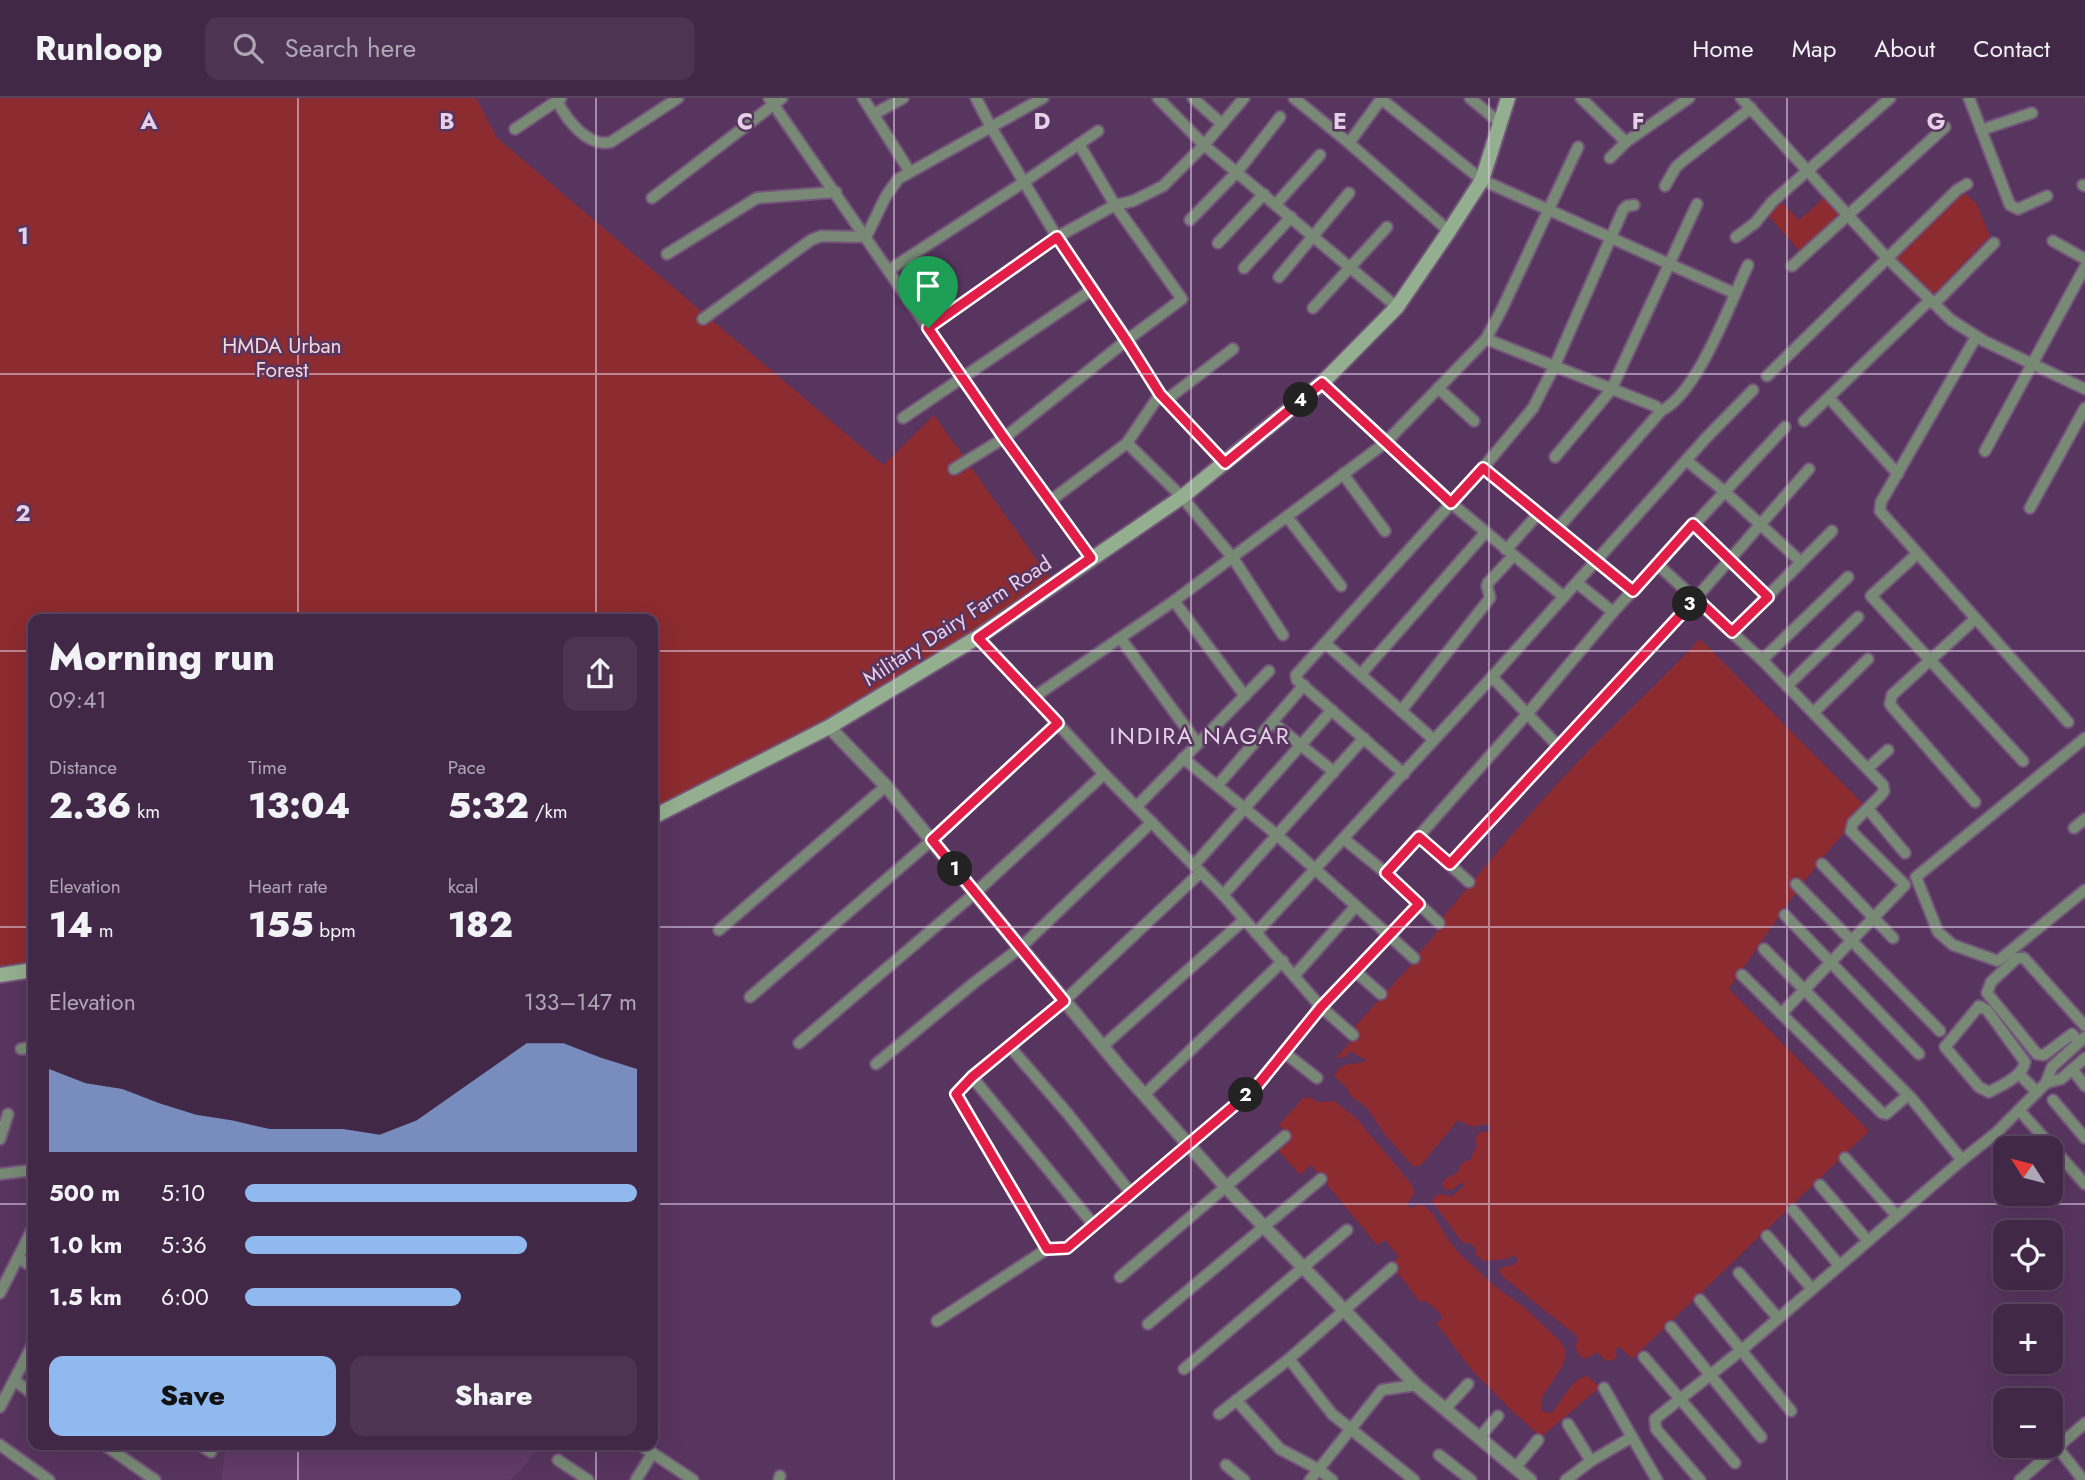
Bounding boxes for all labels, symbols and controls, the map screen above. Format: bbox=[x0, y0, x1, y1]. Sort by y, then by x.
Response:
search box bbox=[205, 17, 695, 80]
text: Runloop bbox=[35, 25, 163, 72]
icon: search bbox=[229, 29, 267, 67]
text: Search here bbox=[285, 29, 416, 67]
text: Home bbox=[1692, 31, 1754, 66]
text: Map bbox=[1792, 31, 1836, 66]
text: About bbox=[1874, 31, 1935, 66]
text: Contact bbox=[1973, 31, 2050, 66]
text: A bbox=[140, 104, 158, 138]
text: B bbox=[439, 104, 455, 138]
text: C bbox=[737, 104, 753, 138]
text: D bbox=[1034, 104, 1051, 138]
text: E bbox=[1333, 104, 1347, 138]
text: F bbox=[1632, 104, 1644, 138]
text: G bbox=[1927, 104, 1945, 138]
text: 1 bbox=[17, 219, 29, 253]
pin bbox=[898, 256, 958, 328]
icon: arrive bbox=[909, 267, 947, 305]
park label: HMDA Urban Forest bbox=[222, 331, 342, 385]
pin: 4 bbox=[1284, 382, 1318, 418]
text: 4 bbox=[1294, 386, 1307, 413]
text: 2 bbox=[15, 496, 31, 530]
street label: Military Dairy Farm Road bbox=[857, 549, 1057, 693]
pin: 3 bbox=[1672, 587, 1708, 622]
text: 3 bbox=[1684, 590, 1695, 617]
text: Morning run bbox=[49, 629, 275, 684]
button: share bbox=[563, 637, 637, 711]
text: 09:41 bbox=[49, 683, 107, 717]
district label: INDIRA NAGAR bbox=[1109, 719, 1291, 753]
text: Distance bbox=[49, 754, 117, 781]
text: Time bbox=[248, 754, 287, 781]
text: Pace bbox=[448, 754, 486, 781]
text: 2.36 bbox=[49, 781, 131, 831]
text: 13:04 bbox=[248, 781, 350, 831]
text: 5:32 bbox=[448, 781, 529, 831]
text: km bbox=[131, 798, 160, 825]
text: /km bbox=[529, 798, 568, 825]
pin: 1 bbox=[937, 852, 972, 886]
text: 1 bbox=[950, 855, 959, 882]
text: Elevation bbox=[49, 873, 121, 900]
text: Heart rate bbox=[248, 873, 328, 900]
text: kcal bbox=[448, 873, 478, 900]
text: 14 bbox=[49, 900, 93, 950]
text: 155 bbox=[248, 900, 314, 950]
text: 182 bbox=[448, 900, 513, 950]
text: m bbox=[93, 917, 114, 944]
text: bpm bbox=[314, 917, 356, 944]
text: Elevation bbox=[49, 985, 136, 1019]
text: 133–147 m bbox=[524, 985, 637, 1019]
pin: 2 bbox=[1228, 1077, 1264, 1112]
text: 2 bbox=[1239, 1081, 1252, 1108]
north arrow bbox=[1993, 1136, 2063, 1206]
map controls bbox=[1993, 1136, 2063, 1458]
text: 500 m bbox=[49, 1176, 120, 1210]
text: 5:10 bbox=[161, 1176, 205, 1210]
button: locate bbox=[1993, 1220, 2063, 1290]
text: 1.0 km bbox=[49, 1228, 122, 1262]
text: 5:36 bbox=[161, 1228, 207, 1262]
text: 1.5 km bbox=[49, 1280, 122, 1314]
text: 6:00 bbox=[161, 1280, 209, 1314]
button: + bbox=[1993, 1304, 2063, 1374]
button: Save bbox=[49, 1356, 336, 1436]
button: Share bbox=[350, 1356, 637, 1436]
button: − bbox=[1993, 1388, 2063, 1458]

